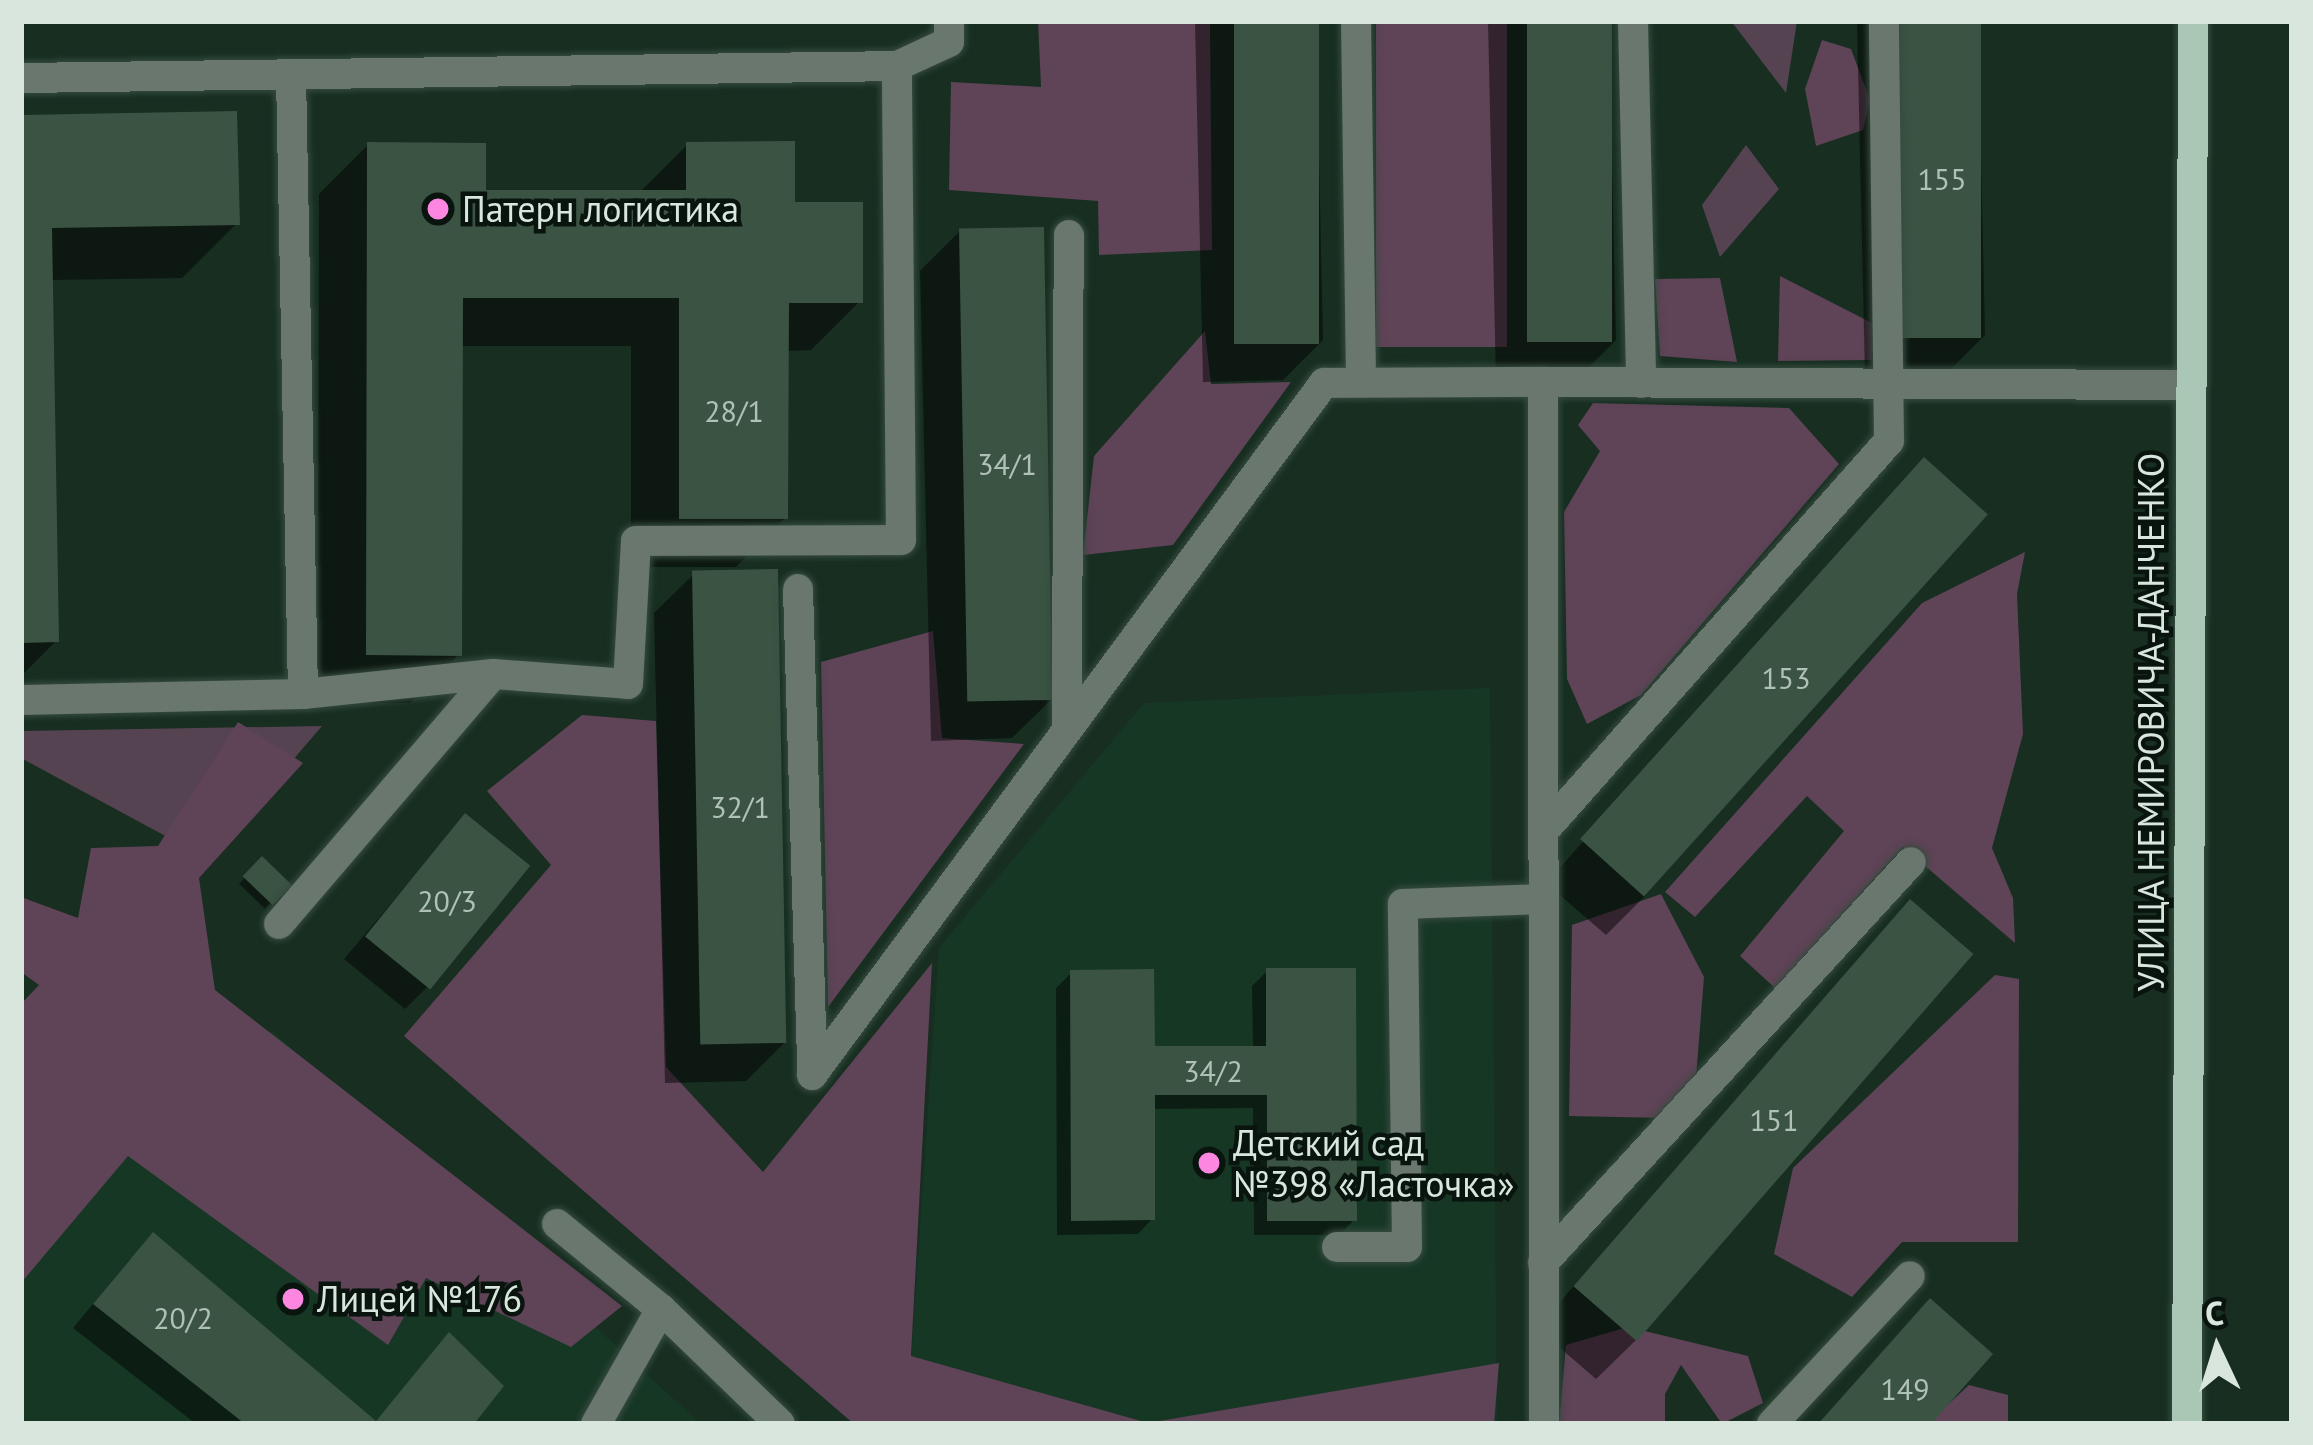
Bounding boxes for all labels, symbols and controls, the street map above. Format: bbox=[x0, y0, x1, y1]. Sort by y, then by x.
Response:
house number: 155 bbox=[1917, 161, 1967, 197]
place label: Патерн логистика bbox=[462, 187, 739, 231]
marker: Патерн логистика bbox=[425, 196, 451, 222]
house number: 28/1 bbox=[704, 393, 764, 429]
house number: 34/1 bbox=[977, 446, 1037, 482]
street label: УЛИЦА НЕМИРОВИЧА-ДАНЧЕНКО bbox=[2129, 452, 2173, 992]
house number: 153 bbox=[1761, 660, 1811, 696]
house number: 32/1 bbox=[710, 789, 770, 825]
house number: 20/3 bbox=[417, 883, 477, 919]
house number: 34/2 bbox=[1183, 1053, 1243, 1089]
house number: 151 bbox=[1749, 1102, 1799, 1138]
place label: Детский сад №398 «Ласточка» bbox=[1233, 1120, 1514, 1205]
marker: Детский сад №398 «Ласточка» bbox=[1196, 1150, 1222, 1176]
place label: Лицей №176 bbox=[317, 1277, 522, 1321]
marker: Лицей №176 bbox=[280, 1286, 306, 1312]
north arrow bbox=[2157, 1289, 2277, 1409]
text: С bbox=[2204, 1290, 2225, 1335]
house number: 20/2 bbox=[153, 1300, 213, 1336]
house number: 149 bbox=[1880, 1371, 1930, 1407]

